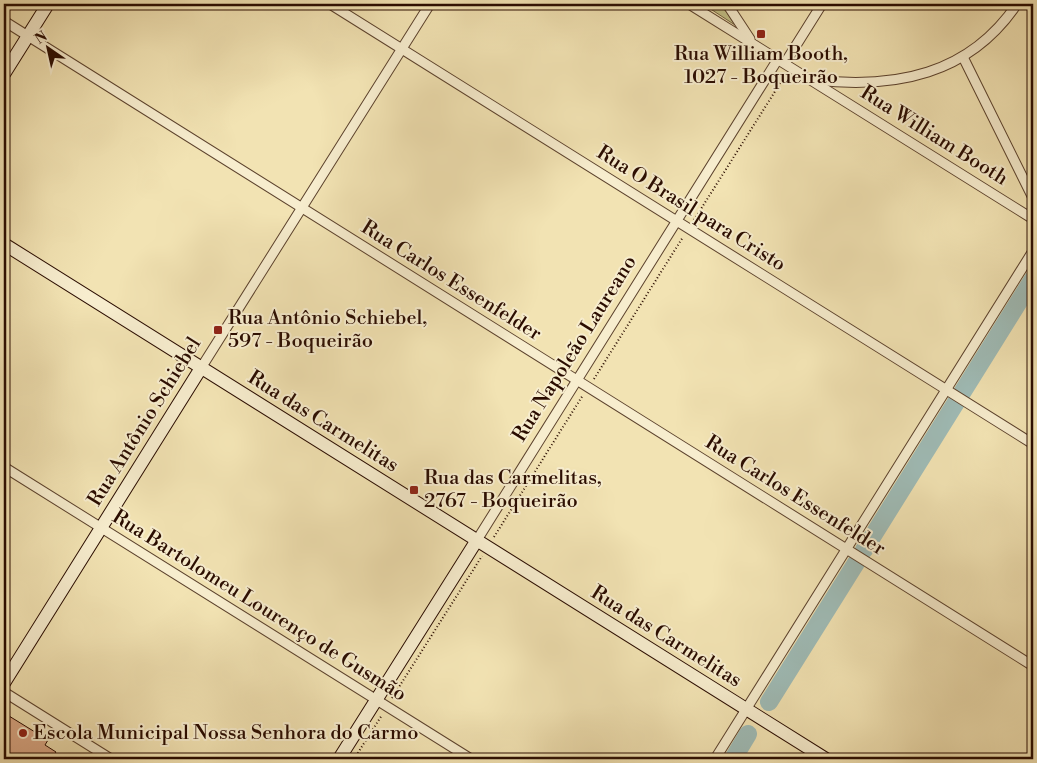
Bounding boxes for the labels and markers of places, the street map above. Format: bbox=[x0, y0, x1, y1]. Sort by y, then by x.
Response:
marker: Rua William Booth, 1027 - Boqueirão bbox=[755, 28, 767, 40]
place label: Rua William Booth, 1027 - Boqueirão bbox=[674, 42, 848, 90]
place label: Rua Antônio Schiebel, 597 - Boqueirão bbox=[228, 306, 427, 354]
marker: Rua Antônio Schiebel, 597 - Boqueirão bbox=[212, 324, 224, 336]
place label: Rua das Carmelitas, 2767 - Boqueirão bbox=[424, 466, 602, 514]
marker: Rua das Carmelitas, 2767 - Boqueirão bbox=[408, 484, 420, 496]
place label: Escola Municipal Nossa Senhora do Carmo bbox=[33, 721, 419, 746]
marker: Escola Municipal Nossa Senhora do Carmo bbox=[17, 727, 29, 739]

